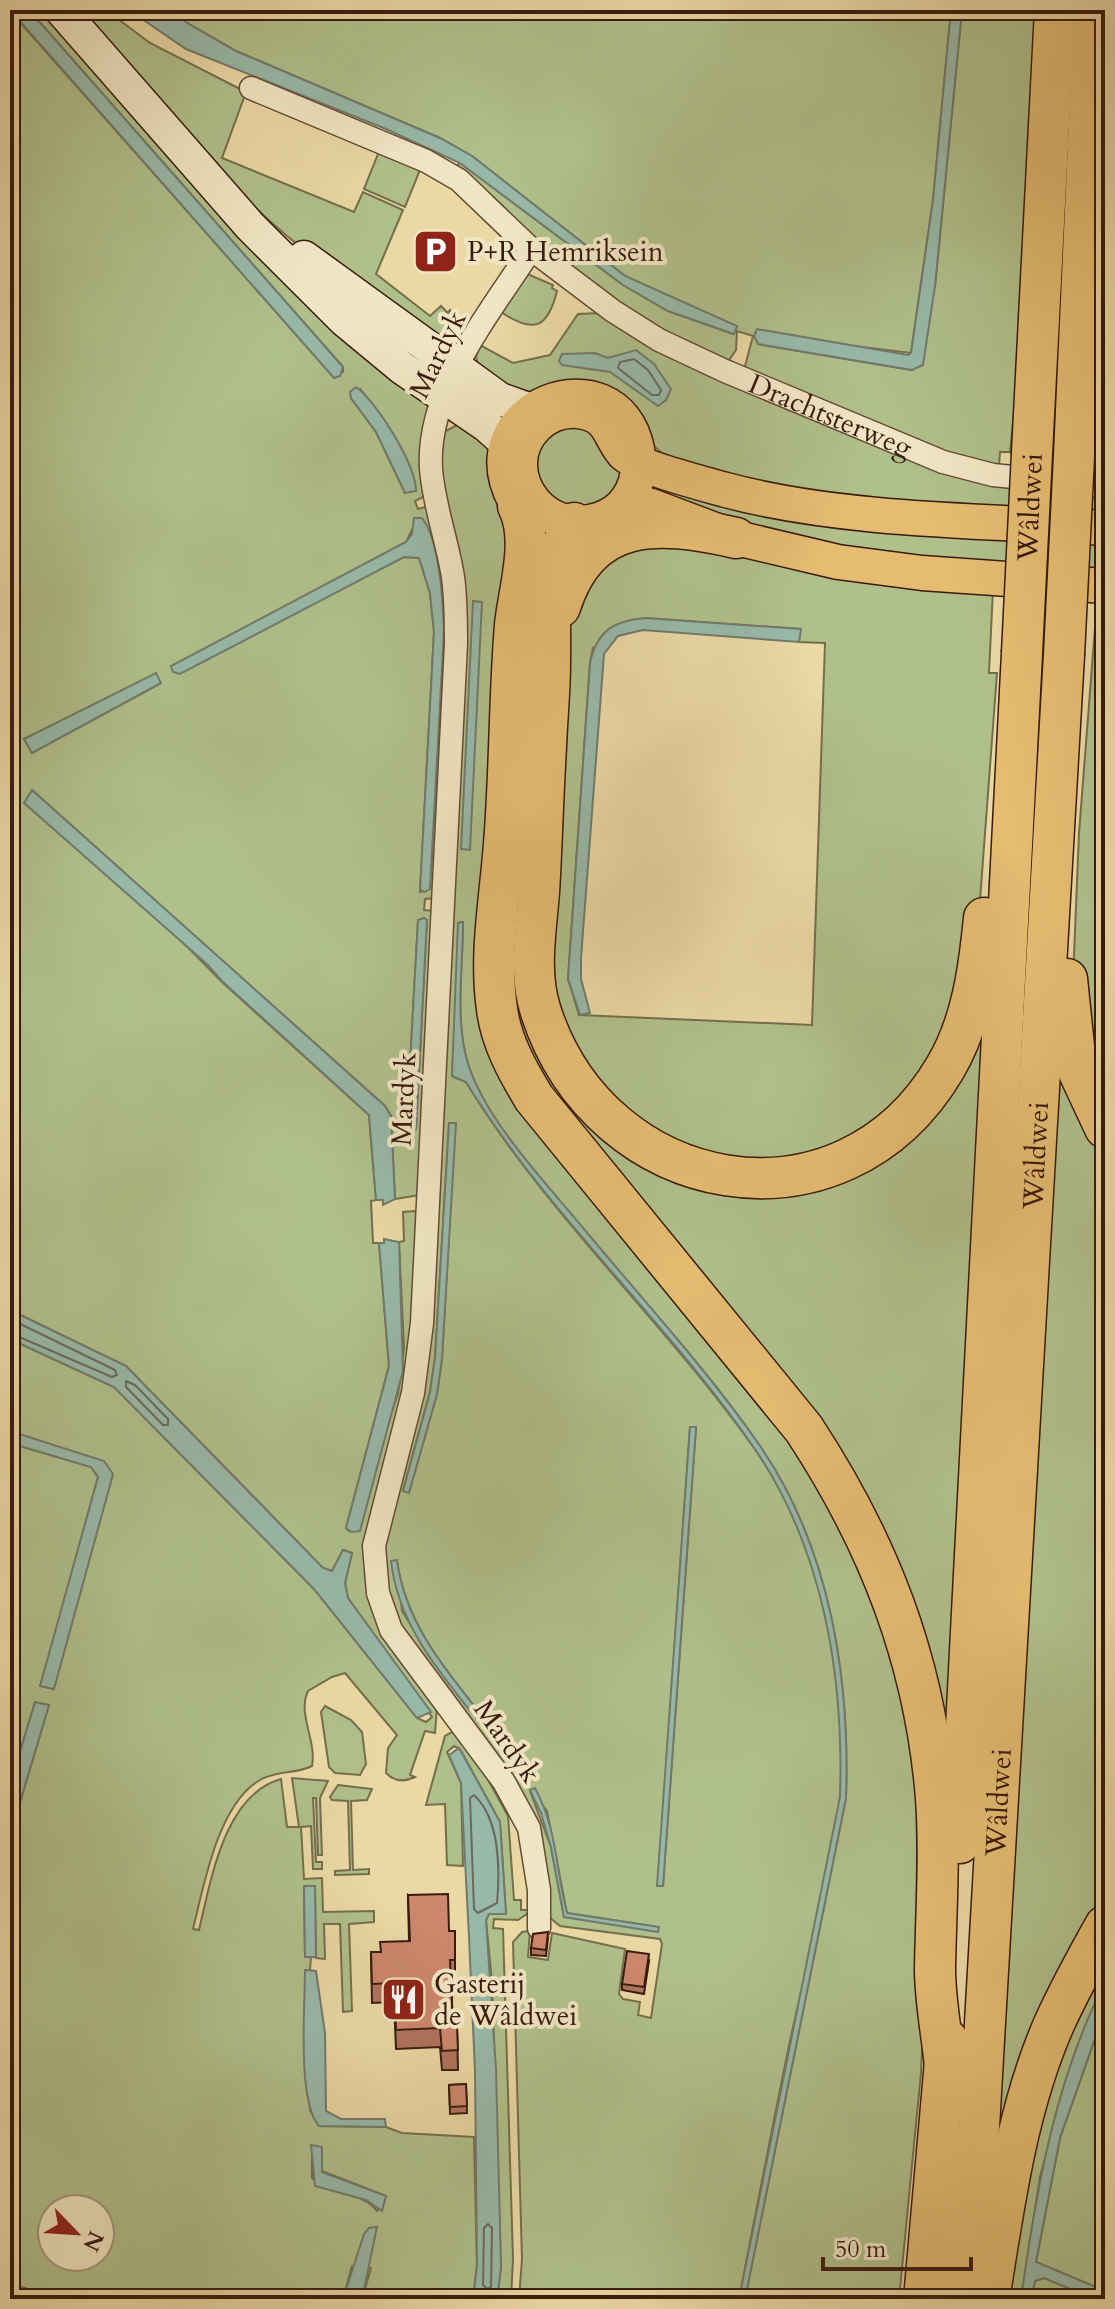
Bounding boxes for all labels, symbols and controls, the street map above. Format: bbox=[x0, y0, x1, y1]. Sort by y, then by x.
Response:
parking icon: P+R Hemriksein bbox=[412, 227, 460, 275]
place label: P+R Hemriksein bbox=[467, 233, 664, 271]
street label: Mardyk bbox=[400, 304, 475, 405]
street label: Drachtsterweg bbox=[743, 365, 918, 467]
street label: Wâldwei bbox=[1009, 452, 1052, 563]
street label: Mardyk bbox=[383, 1051, 425, 1147]
street label: Wâldwei bbox=[1014, 1100, 1058, 1212]
street label: Mardyk bbox=[465, 1692, 550, 1791]
street label: Wâldwei bbox=[977, 1747, 1021, 1859]
place label: Gasterij de Wâldwei bbox=[434, 1965, 577, 2035]
restaurant icon: Gasterij de Wâldwei bbox=[379, 1975, 427, 2023]
north arrow bbox=[36, 2193, 116, 2273]
scale bar bbox=[823, 2221, 971, 2271]
text: N bbox=[76, 2226, 111, 2256]
text: 50 m bbox=[835, 2233, 887, 2266]

